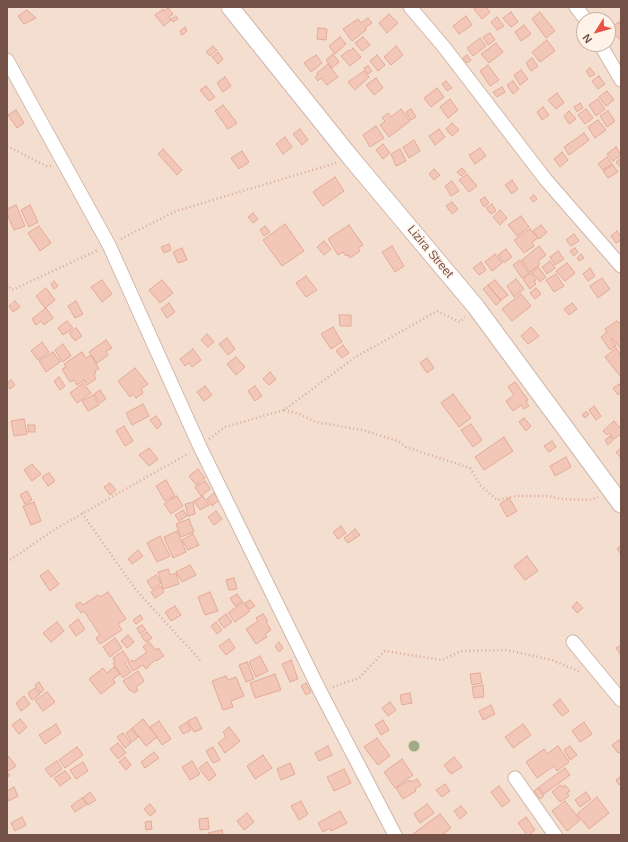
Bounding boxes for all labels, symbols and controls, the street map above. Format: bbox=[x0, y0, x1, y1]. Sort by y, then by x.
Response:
north arrow bbox=[576, 12, 616, 52]
text: N bbox=[580, 32, 594, 45]
street label: Lizira Street bbox=[404, 223, 456, 281]

